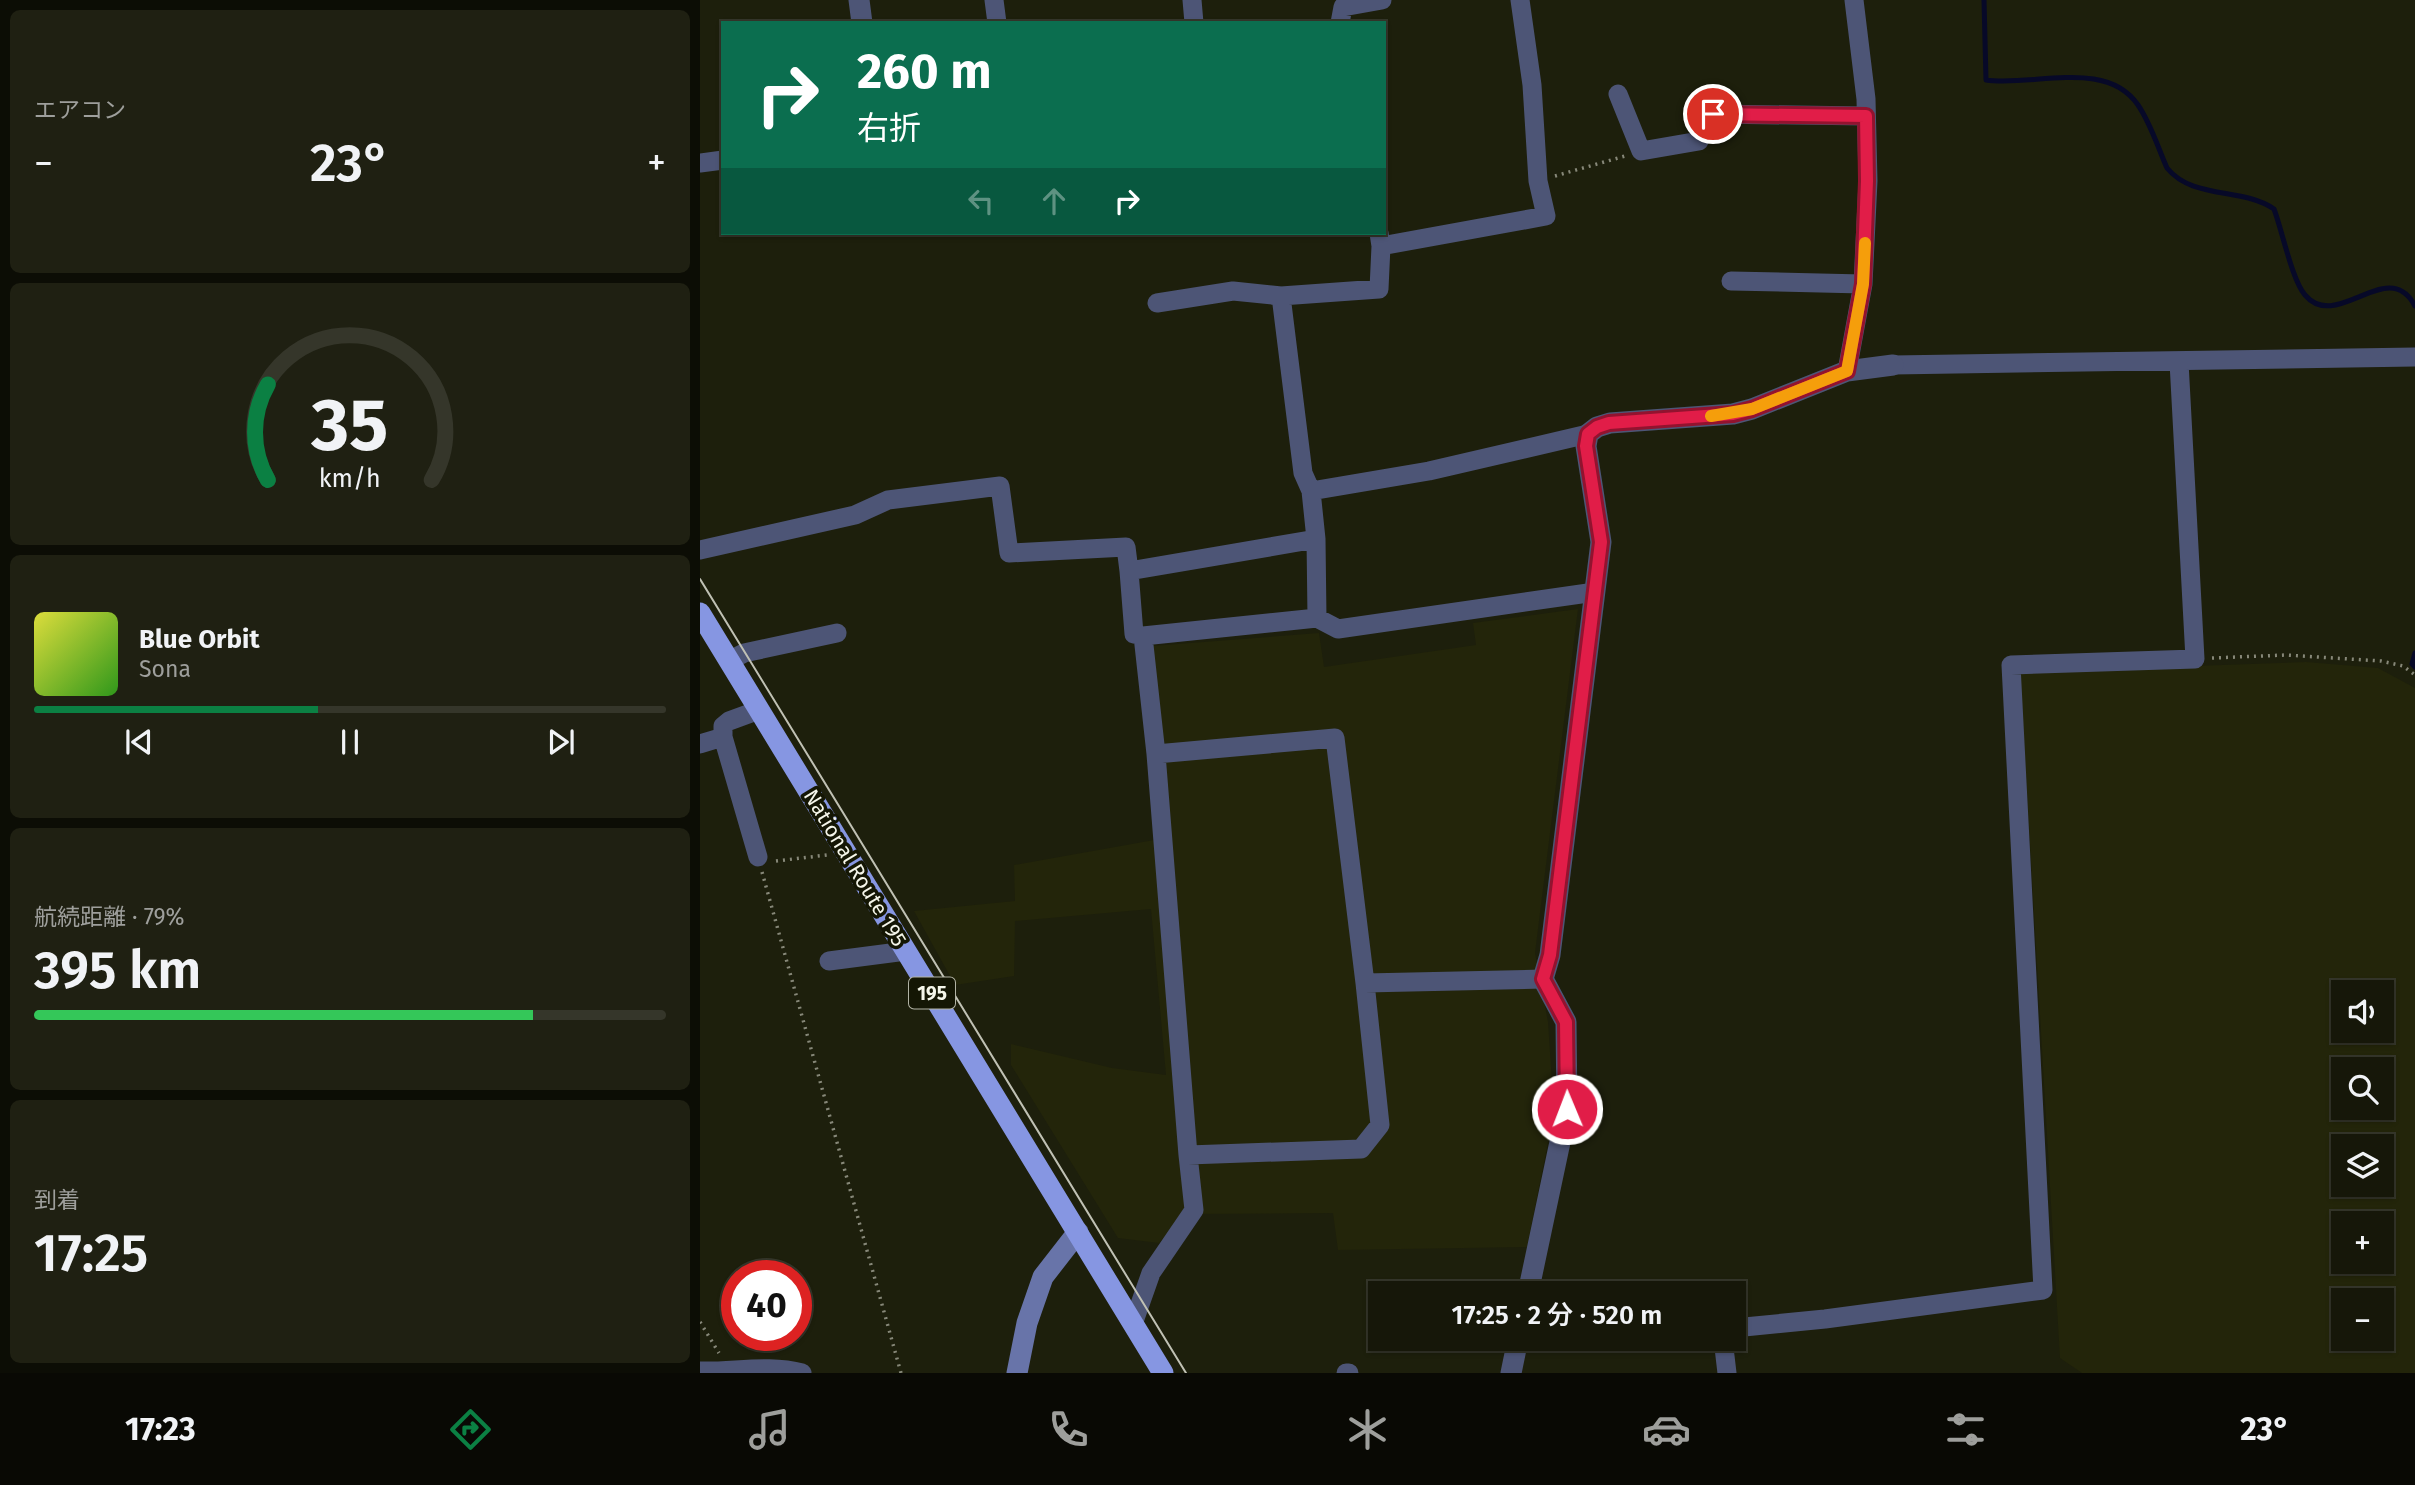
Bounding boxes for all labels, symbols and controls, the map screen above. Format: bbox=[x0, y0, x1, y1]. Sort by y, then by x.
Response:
text: 260 m bbox=[857, 42, 992, 101]
icon: right bbox=[742, 49, 833, 140]
pin bbox=[1683, 84, 1743, 144]
icon: arrive bbox=[1694, 95, 1732, 133]
text: エアコン bbox=[34, 96, 126, 124]
text: 右折 bbox=[857, 109, 921, 147]
text: 23° bbox=[310, 132, 390, 195]
text: − bbox=[34, 140, 53, 186]
text: + bbox=[647, 140, 666, 186]
icon: left bbox=[962, 182, 1000, 220]
icon: ahead bbox=[1035, 182, 1073, 220]
icon: right bbox=[1108, 182, 1146, 220]
text: 35 bbox=[311, 382, 388, 469]
text: km/h bbox=[319, 464, 381, 494]
text: Blue Orbit bbox=[139, 624, 259, 655]
text: Sona bbox=[139, 655, 191, 683]
icon: previous bbox=[120, 723, 158, 761]
icon: pause bbox=[331, 723, 369, 761]
icon: next bbox=[542, 723, 580, 761]
street label: National Route 195 bbox=[798, 785, 912, 951]
text: 航続距離 · 79% bbox=[34, 903, 185, 931]
text: 395 km bbox=[34, 939, 201, 1002]
road number: 195 bbox=[909, 978, 955, 1009]
map controls bbox=[2331, 980, 2394, 1351]
button: sound bbox=[2331, 980, 2394, 1043]
button: search bbox=[2331, 1057, 2394, 1120]
position arrow bbox=[1530, 1072, 1604, 1146]
button: layers bbox=[2331, 1134, 2394, 1197]
text: 到着 bbox=[34, 1186, 80, 1214]
button: + bbox=[2331, 1211, 2394, 1274]
text: 17:25 bbox=[34, 1222, 148, 1285]
speed limit sign: 40 bbox=[721, 1260, 812, 1351]
button: − bbox=[2331, 1288, 2394, 1351]
text: 17:25 · 2 分 · 520 m bbox=[1452, 1300, 1662, 1331]
icon: directions bbox=[446, 1405, 495, 1454]
icon: music bbox=[745, 1405, 794, 1454]
icon: phone bbox=[1044, 1405, 1093, 1454]
icon: climate bbox=[1343, 1405, 1392, 1454]
icon: car bbox=[1642, 1405, 1691, 1454]
icon: filters bbox=[1941, 1405, 1990, 1454]
text: 17:23 bbox=[125, 1410, 196, 1448]
text: 23° bbox=[2240, 1410, 2290, 1448]

